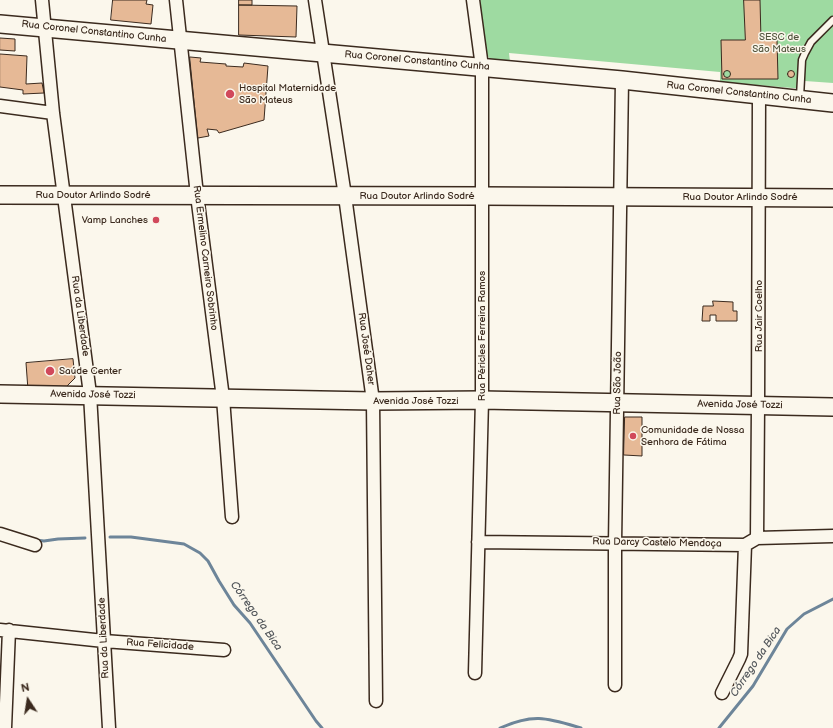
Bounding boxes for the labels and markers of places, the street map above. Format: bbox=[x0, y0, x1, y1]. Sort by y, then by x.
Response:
place label: Hospital Maternidade São Mateus bbox=[239, 82, 336, 106]
marker: Hospital Maternidade São Mateus bbox=[224, 88, 236, 100]
place label: Vamp Lanches bbox=[82, 214, 148, 226]
marker: Vamp Lanches bbox=[151, 215, 161, 225]
marker: Saúde Center bbox=[44, 365, 56, 377]
place label: Saúde Center bbox=[59, 365, 122, 377]
place label: Comunidade de Nossa Senhora de Fátima bbox=[641, 424, 744, 448]
marker: Comunidade de Nossa Senhora de Fátima bbox=[628, 431, 638, 441]

